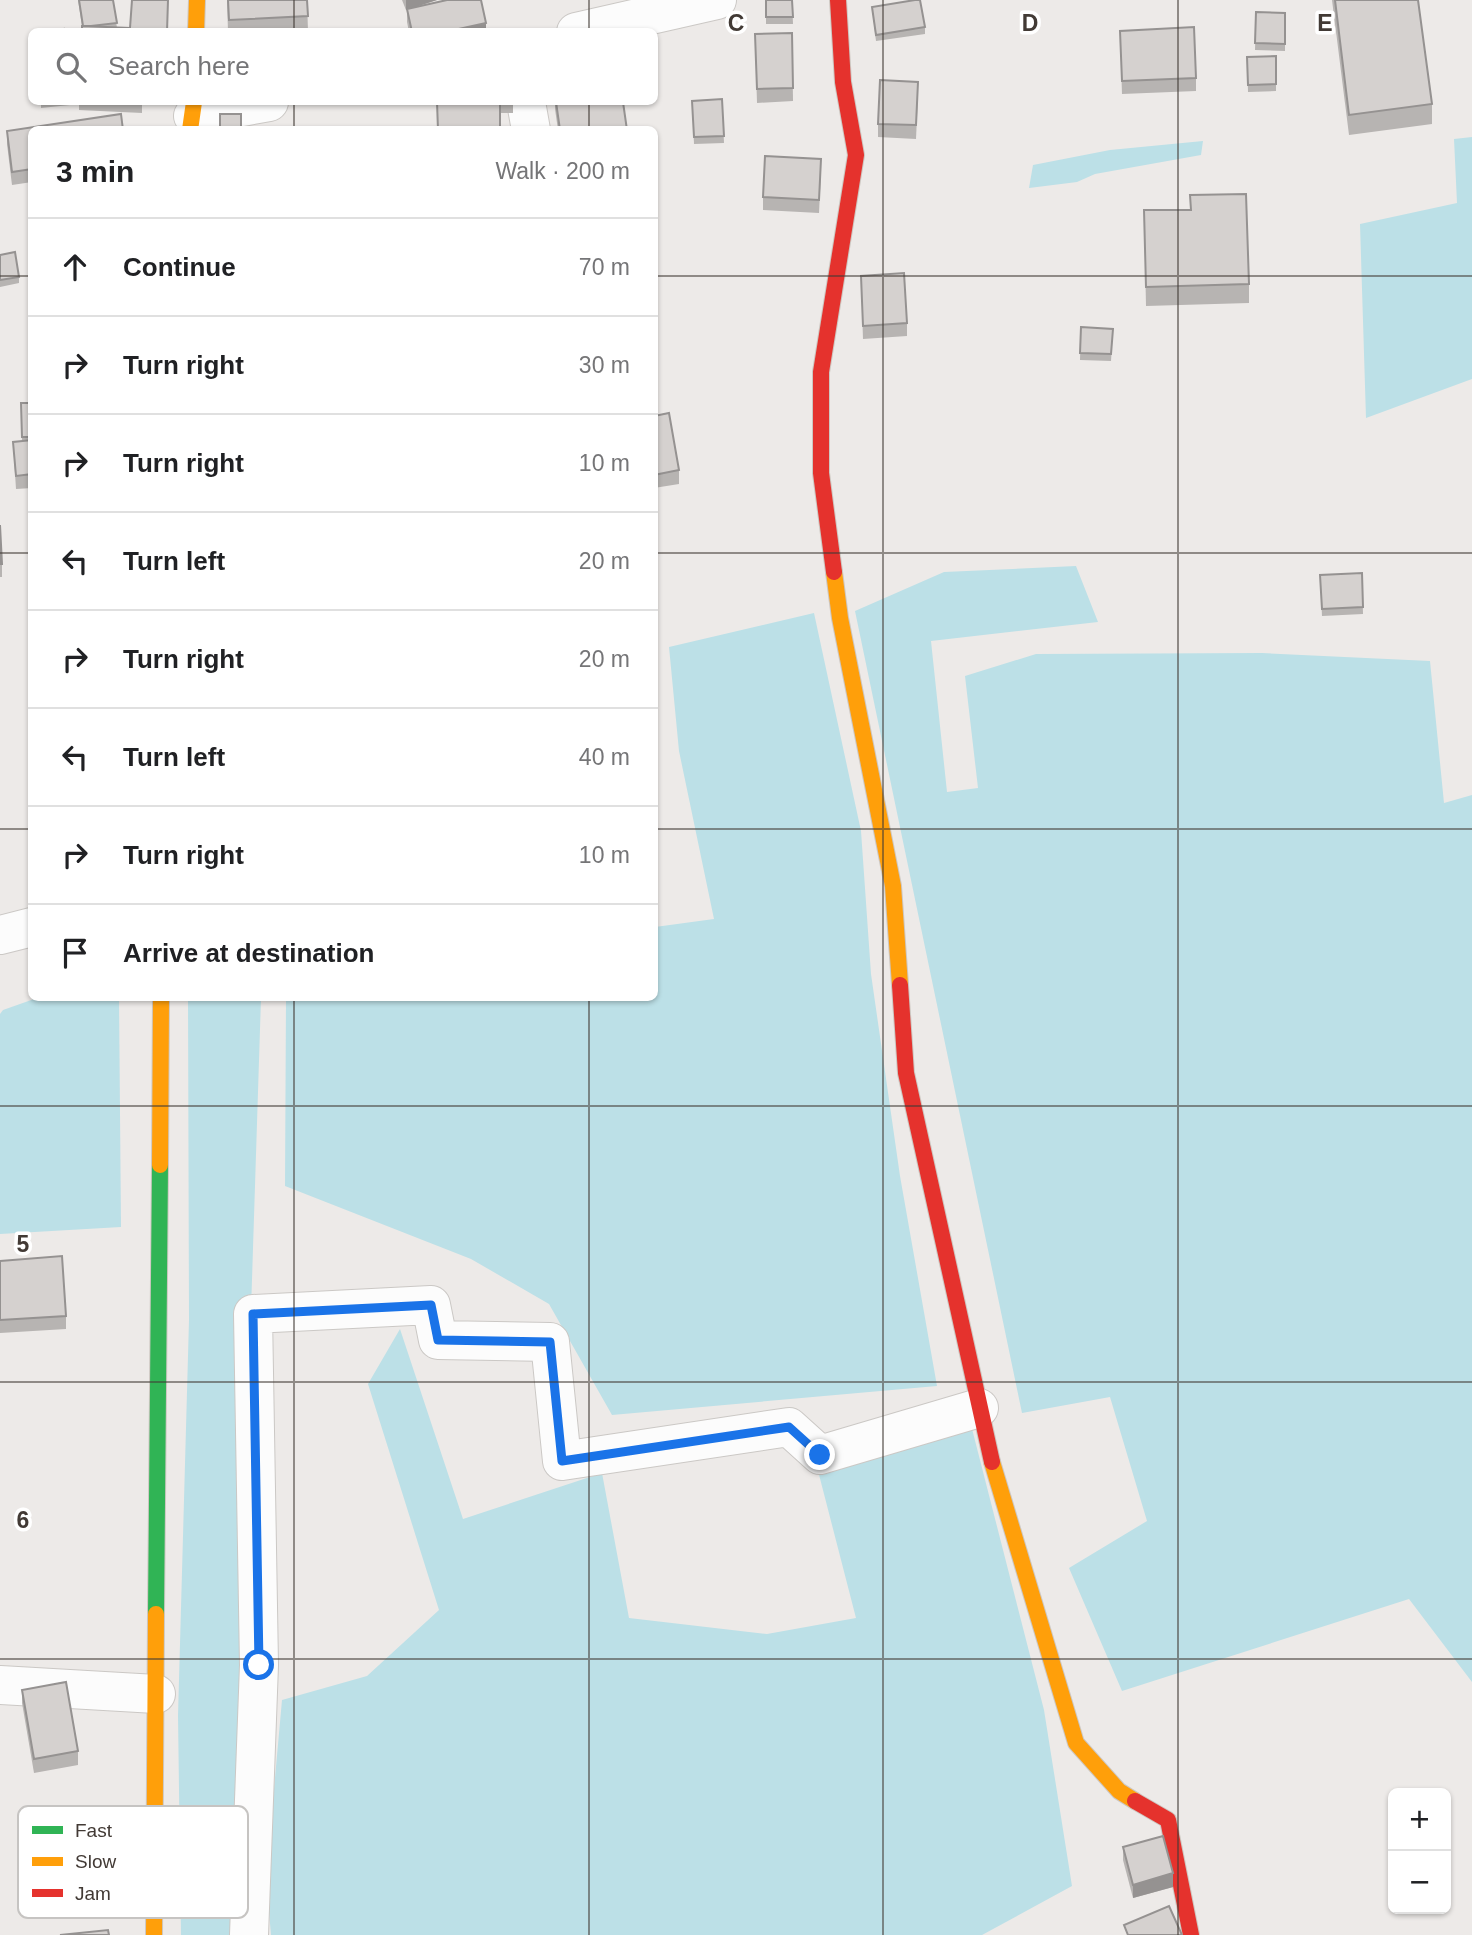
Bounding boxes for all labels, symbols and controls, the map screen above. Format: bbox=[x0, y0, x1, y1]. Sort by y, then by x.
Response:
text: C bbox=[728, 10, 744, 36]
text: D bbox=[1022, 10, 1038, 36]
text: E bbox=[1317, 10, 1333, 36]
search box bbox=[28, 28, 658, 105]
icon: search bbox=[52, 48, 90, 86]
text: Search here bbox=[108, 51, 250, 81]
text: 3 min bbox=[56, 155, 134, 188]
text: Walk · 200 m bbox=[495, 158, 630, 184]
icon: ahead bbox=[56, 248, 94, 286]
text: Continue bbox=[123, 252, 236, 282]
text: 70 m bbox=[579, 254, 630, 280]
icon: right bbox=[56, 346, 94, 384]
text: Turn right bbox=[123, 350, 244, 380]
text: 30 m bbox=[579, 352, 630, 378]
icon: right bbox=[56, 444, 94, 482]
text: Turn right bbox=[123, 448, 244, 478]
text: 10 m bbox=[579, 450, 630, 476]
icon: left bbox=[56, 542, 94, 580]
text: Turn left bbox=[123, 546, 225, 576]
text: 20 m bbox=[579, 548, 630, 574]
icon: right bbox=[56, 640, 94, 678]
text: Turn right bbox=[123, 644, 244, 674]
text: 20 m bbox=[579, 646, 630, 672]
icon: left bbox=[56, 738, 94, 776]
text: Turn left bbox=[123, 742, 225, 772]
text: 40 m bbox=[579, 744, 630, 770]
icon: right bbox=[56, 836, 94, 874]
text: Turn right bbox=[123, 840, 244, 870]
text: 10 m bbox=[579, 842, 630, 868]
icon: arrive bbox=[56, 934, 94, 972]
text: Arrive at destination bbox=[123, 938, 374, 968]
text: 5 bbox=[17, 1231, 30, 1257]
route end bbox=[804, 1439, 835, 1470]
text: 6 bbox=[17, 1507, 29, 1533]
route start bbox=[243, 1649, 274, 1680]
map controls bbox=[1388, 1788, 1451, 1914]
button: + bbox=[1388, 1788, 1451, 1851]
legend bbox=[18, 1806, 248, 1918]
text: Fast bbox=[75, 1820, 113, 1841]
text: Slow bbox=[75, 1851, 116, 1872]
button: − bbox=[1388, 1851, 1451, 1914]
text: Jam bbox=[75, 1883, 111, 1904]

